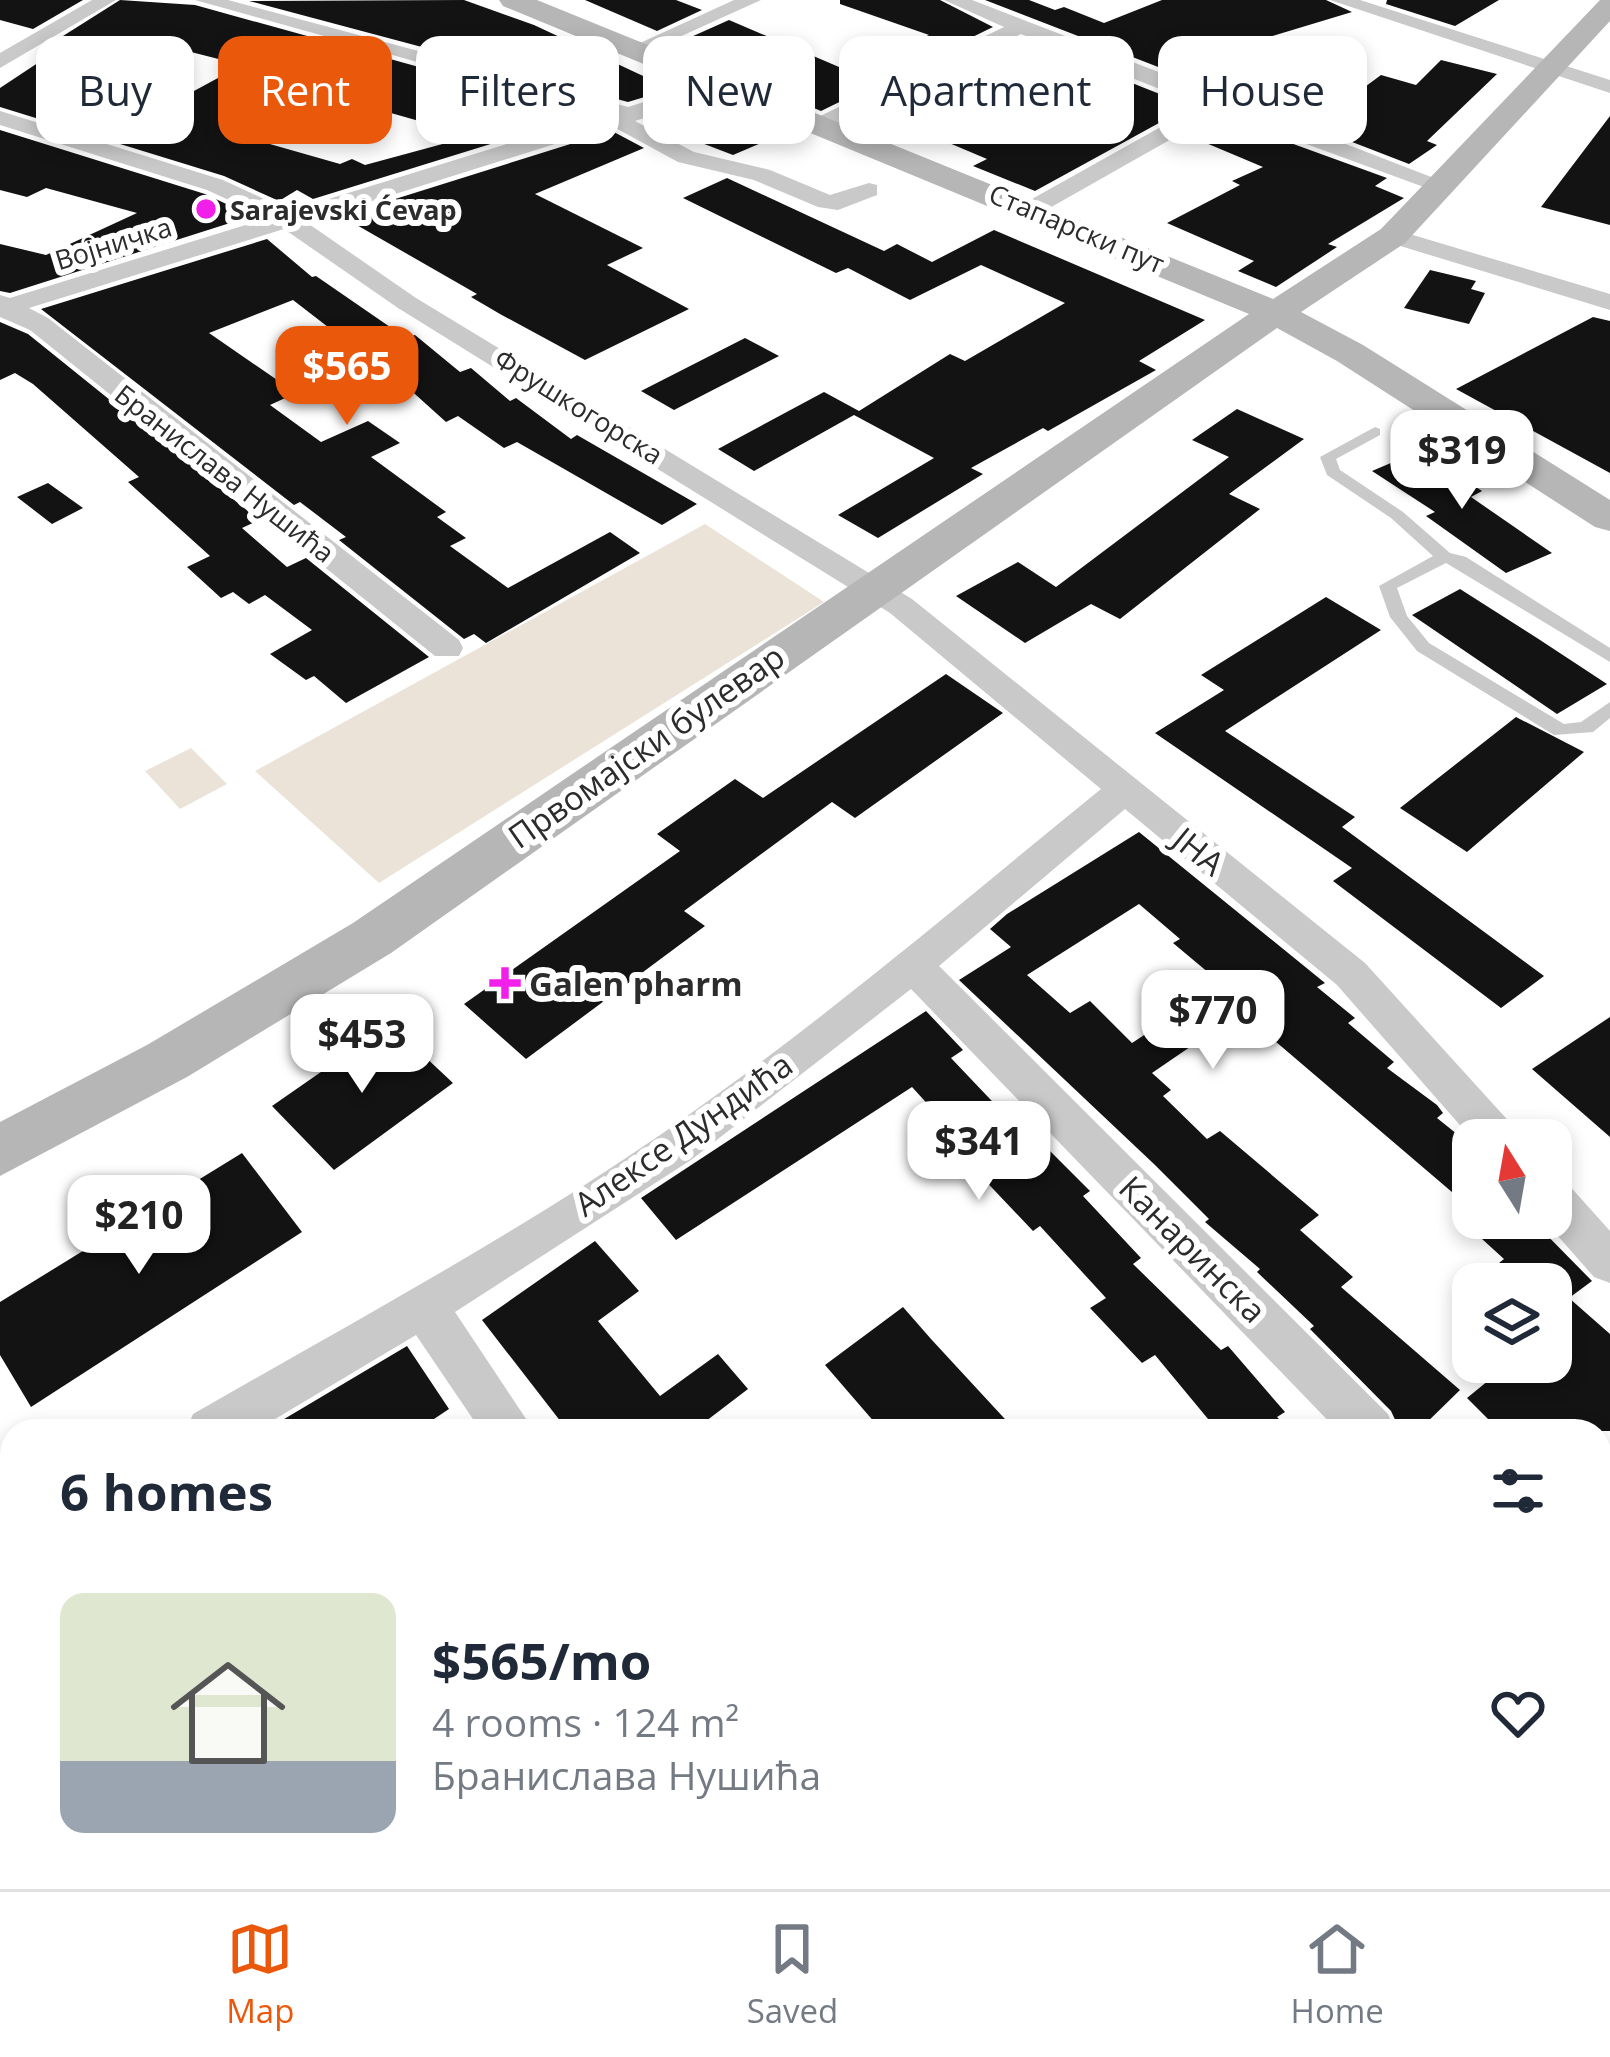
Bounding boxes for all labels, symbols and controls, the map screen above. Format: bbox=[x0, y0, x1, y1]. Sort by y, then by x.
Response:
chip: Buy bbox=[36, 36, 194, 144]
chip: Rent bbox=[218, 36, 392, 144]
chip: Filters bbox=[416, 36, 619, 144]
chip: New bbox=[643, 36, 815, 144]
chip: Apartment bbox=[839, 36, 1134, 144]
chip: House bbox=[1158, 36, 1367, 144]
street label: Стапарски пут bbox=[984, 174, 1171, 282]
place label: Sarajevski Ćevap bbox=[230, 191, 457, 228]
marker: Sarajevski Ćevap bbox=[193, 196, 219, 222]
street label: Војничка bbox=[50, 208, 176, 278]
pin: $565 bbox=[276, 326, 418, 428]
text: $565 bbox=[302, 338, 392, 391]
street label: Фрушкогорска bbox=[488, 339, 670, 473]
street label: Бранислава Нушића bbox=[107, 375, 343, 571]
pin: $319 bbox=[1391, 410, 1533, 512]
text: $319 bbox=[1417, 422, 1507, 475]
street label: Првомајски булевар bbox=[499, 634, 793, 858]
street label: ЈНА bbox=[1162, 815, 1234, 886]
place label: Galen pharm bbox=[529, 961, 743, 1006]
marker: Galen pharm bbox=[492, 970, 518, 996]
pin: $770 bbox=[1142, 970, 1284, 1072]
text: $770 bbox=[1168, 982, 1258, 1035]
pin: $453 bbox=[291, 994, 433, 1096]
text: $453 bbox=[317, 1006, 407, 1059]
street label: Алексе Дундића bbox=[565, 1042, 801, 1226]
pin: $341 bbox=[908, 1101, 1050, 1203]
text: $341 bbox=[934, 1113, 1024, 1166]
north arrow bbox=[1452, 1119, 1572, 1239]
map controls bbox=[1452, 1119, 1572, 1383]
street label: Канаринска bbox=[1110, 1166, 1276, 1332]
pin: $210 bbox=[68, 1175, 210, 1277]
text: $210 bbox=[94, 1187, 184, 1240]
button: layers bbox=[1452, 1263, 1572, 1383]
text: 6 homes bbox=[60, 1456, 273, 1526]
icon: filters bbox=[1485, 1458, 1551, 1524]
text: $565/mo bbox=[432, 1625, 651, 1695]
icon: home bbox=[156, 1641, 300, 1785]
icon: heart bbox=[1485, 1680, 1551, 1746]
text: 4 rooms · 124 m² bbox=[432, 1695, 739, 1748]
text: Бранислава Нушића bbox=[432, 1748, 821, 1801]
tab: Map bbox=[226, 1916, 294, 2033]
tab: Saved bbox=[747, 1916, 838, 2033]
tab: Home bbox=[1291, 1916, 1384, 2033]

